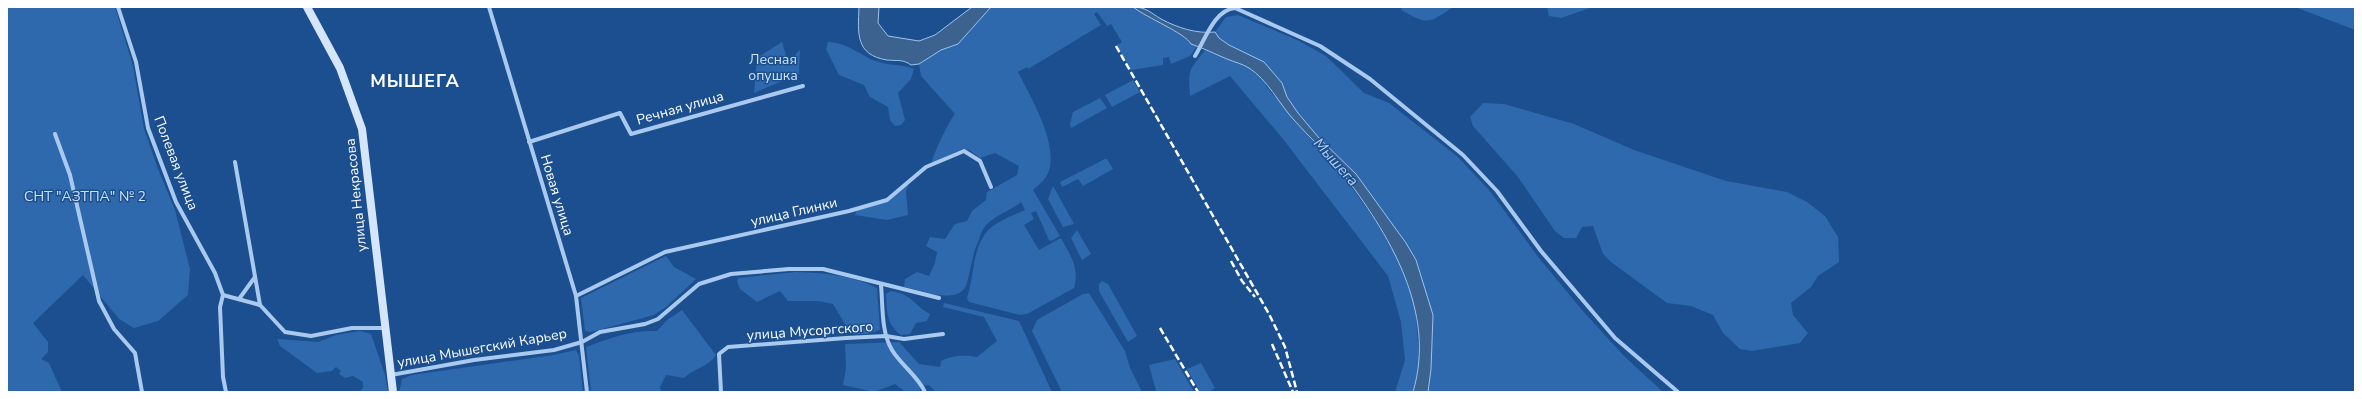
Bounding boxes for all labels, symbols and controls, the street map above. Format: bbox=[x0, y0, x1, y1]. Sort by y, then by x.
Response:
park label: Лесная опушка bbox=[748, 50, 798, 85]
district label: МЫШЕГА bbox=[370, 69, 460, 93]
street label: Речная улица bbox=[634, 86, 726, 130]
street label: Полевая улица bbox=[149, 113, 203, 213]
water label: Мышега bbox=[1309, 134, 1363, 190]
street label: улица Некрасова bbox=[341, 137, 371, 253]
street label: Новая улица bbox=[536, 152, 578, 238]
park label: СНТ "АЗТПА" № 2 bbox=[24, 187, 146, 206]
street label: улица Глинки bbox=[749, 193, 839, 231]
street label: улица Мусоргского bbox=[746, 317, 874, 345]
street label: улица Мышегский Карьер bbox=[396, 324, 568, 372]

